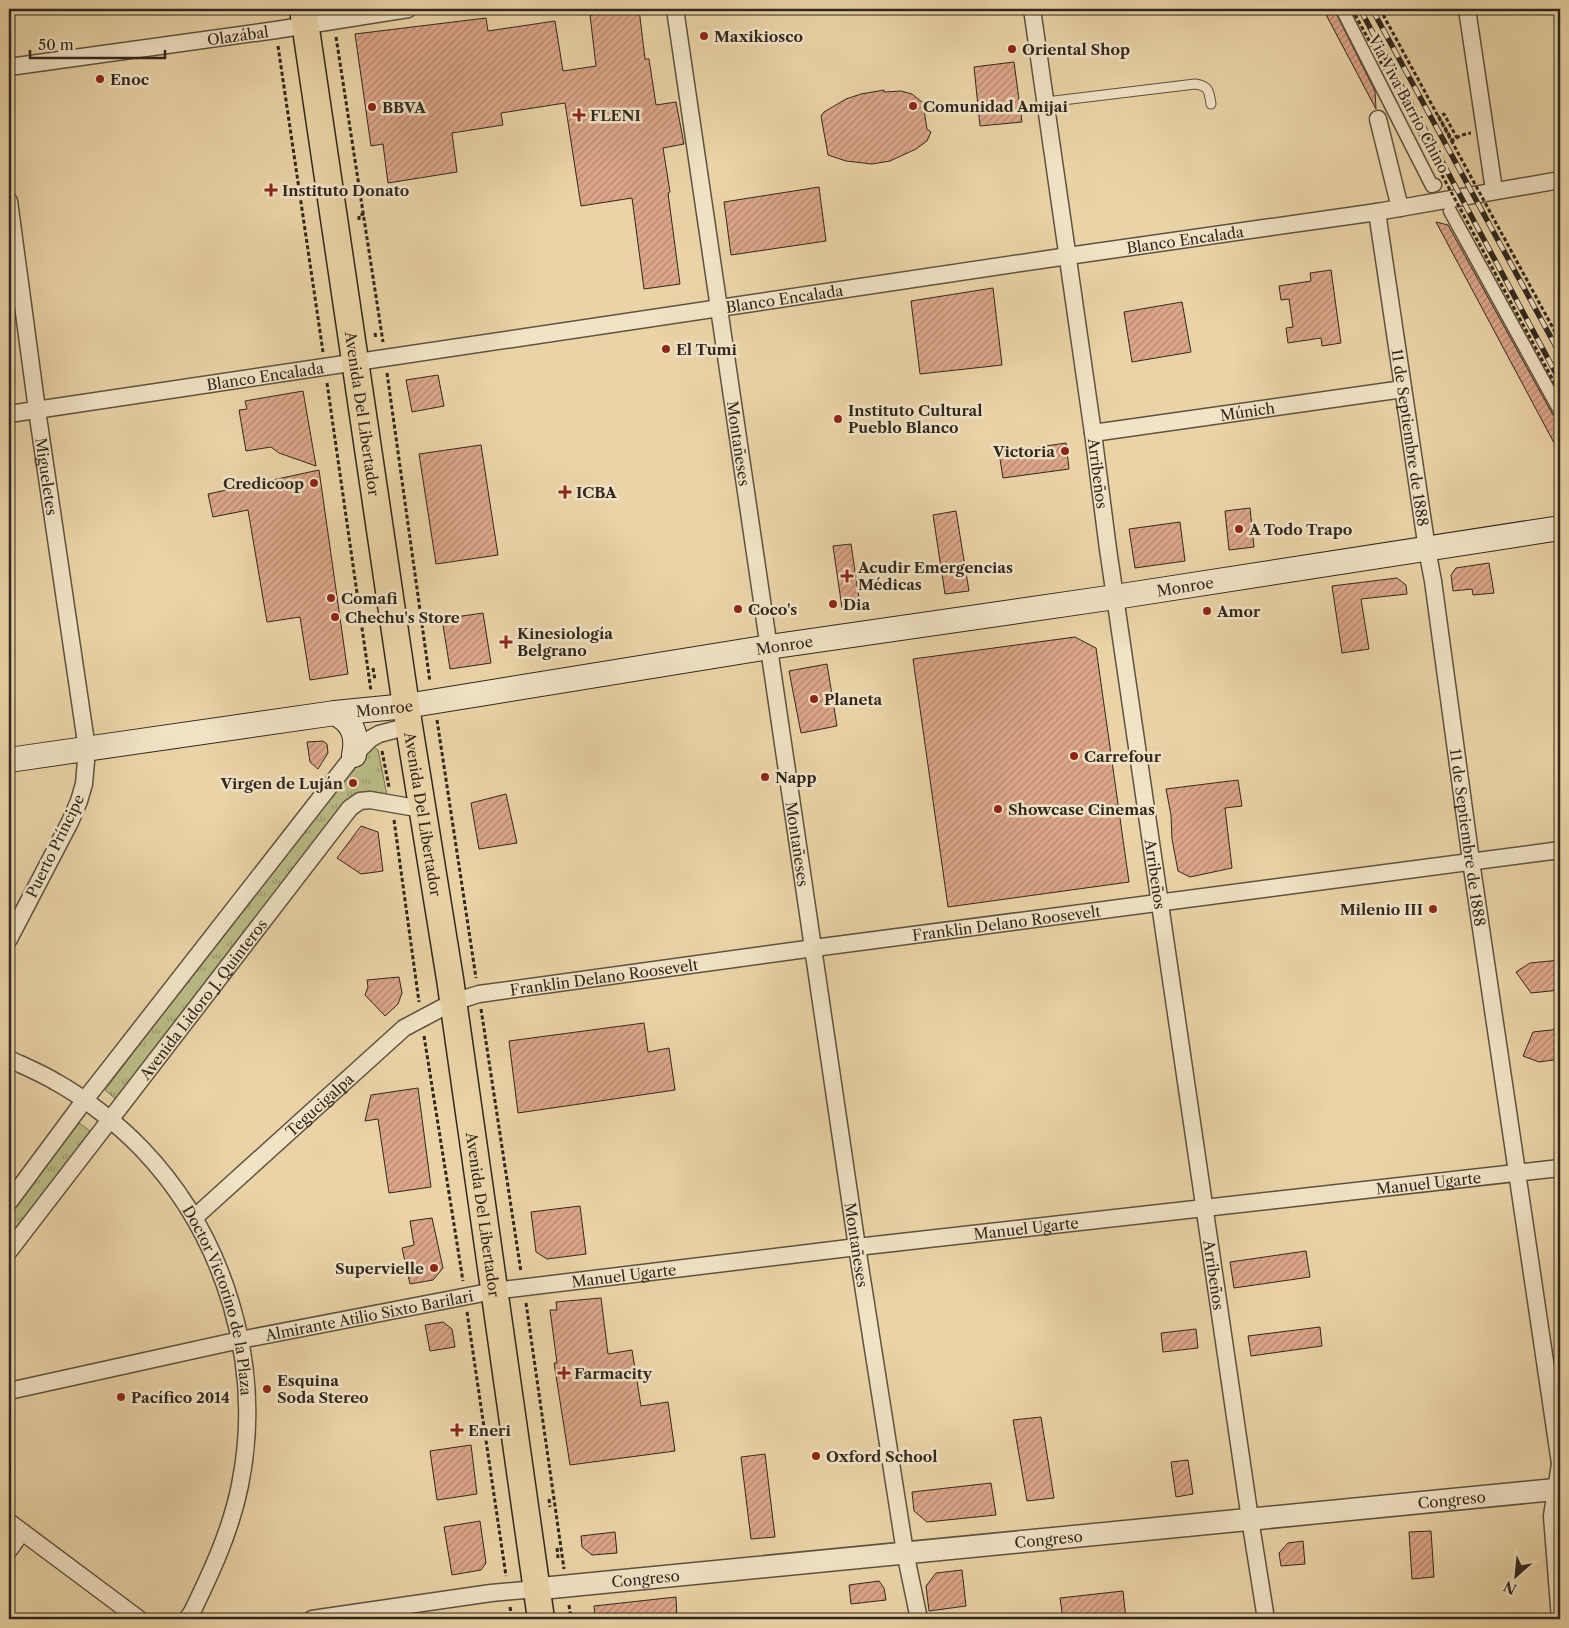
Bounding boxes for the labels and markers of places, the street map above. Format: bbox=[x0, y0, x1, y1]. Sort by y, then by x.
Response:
place label: Maxikiosco bbox=[714, 27, 803, 46]
marker: Maxikiosco bbox=[698, 30, 710, 42]
place label: Oriental Shop bbox=[1022, 40, 1130, 59]
marker: Oriental Shop bbox=[1006, 43, 1018, 55]
place label: Enoc bbox=[110, 70, 149, 89]
marker: Enoc bbox=[94, 73, 106, 85]
place label: Comunidad Amijai bbox=[923, 97, 1068, 116]
place label: BBVA bbox=[382, 98, 426, 117]
marker: Comunidad Amijai bbox=[907, 100, 919, 112]
marker: BBVA bbox=[366, 101, 378, 113]
place label: FLENI bbox=[590, 106, 641, 125]
marker: FLENI bbox=[572, 108, 586, 122]
place label: Instituto Donato bbox=[282, 181, 409, 200]
marker: Instituto Donato bbox=[264, 183, 278, 197]
place label: El Tumi bbox=[676, 340, 738, 359]
marker: El Tumi bbox=[660, 343, 672, 355]
place label: Instituto Cultural Pueblo Blanco bbox=[848, 401, 983, 437]
marker: Instituto Cultural Pueblo Blanco bbox=[832, 413, 844, 425]
place label: Victoria bbox=[992, 442, 1055, 461]
marker: Victoria bbox=[1059, 445, 1071, 457]
place label: Credicoop bbox=[223, 474, 304, 493]
marker: Credicoop bbox=[308, 477, 320, 489]
place label: ICBA bbox=[576, 483, 617, 502]
marker: ICBA bbox=[558, 485, 572, 499]
place label: A Todo Trapo bbox=[1248, 520, 1352, 539]
marker: A Todo Trapo bbox=[1233, 523, 1245, 535]
place label: Acudir Emergencias Médicas bbox=[857, 558, 1013, 594]
marker: Acudir Emergencias Médicas bbox=[840, 569, 854, 583]
place label: Comafi bbox=[341, 589, 398, 608]
marker: Comafi bbox=[325, 592, 337, 604]
place label: Dia bbox=[843, 595, 870, 614]
marker: Dia bbox=[827, 598, 839, 610]
place label: Coco's bbox=[748, 600, 797, 619]
place label: Amor bbox=[1216, 602, 1261, 621]
marker: Coco's bbox=[732, 603, 744, 615]
marker: Amor bbox=[1201, 605, 1213, 617]
place label: Chechu's Store bbox=[345, 608, 460, 627]
marker: Chechu's Store bbox=[329, 611, 341, 623]
place label: Kinesiología Belgrano bbox=[517, 624, 613, 660]
marker: Kinesiología Belgrano bbox=[499, 635, 513, 649]
place label: Planeta bbox=[824, 690, 883, 709]
marker: Planeta bbox=[808, 693, 820, 705]
place label: Carrefour bbox=[1084, 747, 1162, 766]
marker: Carrefour bbox=[1068, 750, 1080, 762]
place label: Napp bbox=[775, 768, 816, 787]
marker: Napp bbox=[759, 771, 771, 783]
place label: Virgen de Luján bbox=[219, 774, 344, 793]
marker: Virgen de Luján bbox=[347, 777, 359, 789]
place label: Showcase Cinemas bbox=[1008, 800, 1155, 819]
marker: Showcase Cinemas bbox=[992, 803, 1004, 815]
place label: Milenio III bbox=[1340, 900, 1423, 919]
marker: Milenio III bbox=[1427, 903, 1439, 915]
place label: Supervielle bbox=[335, 1259, 424, 1278]
marker: Supervielle bbox=[428, 1262, 440, 1274]
place label: Farmacity bbox=[574, 1364, 653, 1383]
marker: Farmacity bbox=[558, 1367, 570, 1379]
place label: Esquina Soda Stereo bbox=[277, 1371, 369, 1407]
marker: Esquina Soda Stereo bbox=[261, 1383, 273, 1395]
place label: Pacífico 2014 bbox=[131, 1388, 230, 1407]
marker: Pacífico 2014 bbox=[115, 1391, 127, 1403]
place label: Eneri bbox=[468, 1421, 511, 1440]
marker: Eneri bbox=[450, 1423, 464, 1437]
place label: Oxford School bbox=[826, 1447, 938, 1466]
marker: Oxford School bbox=[810, 1450, 822, 1462]

